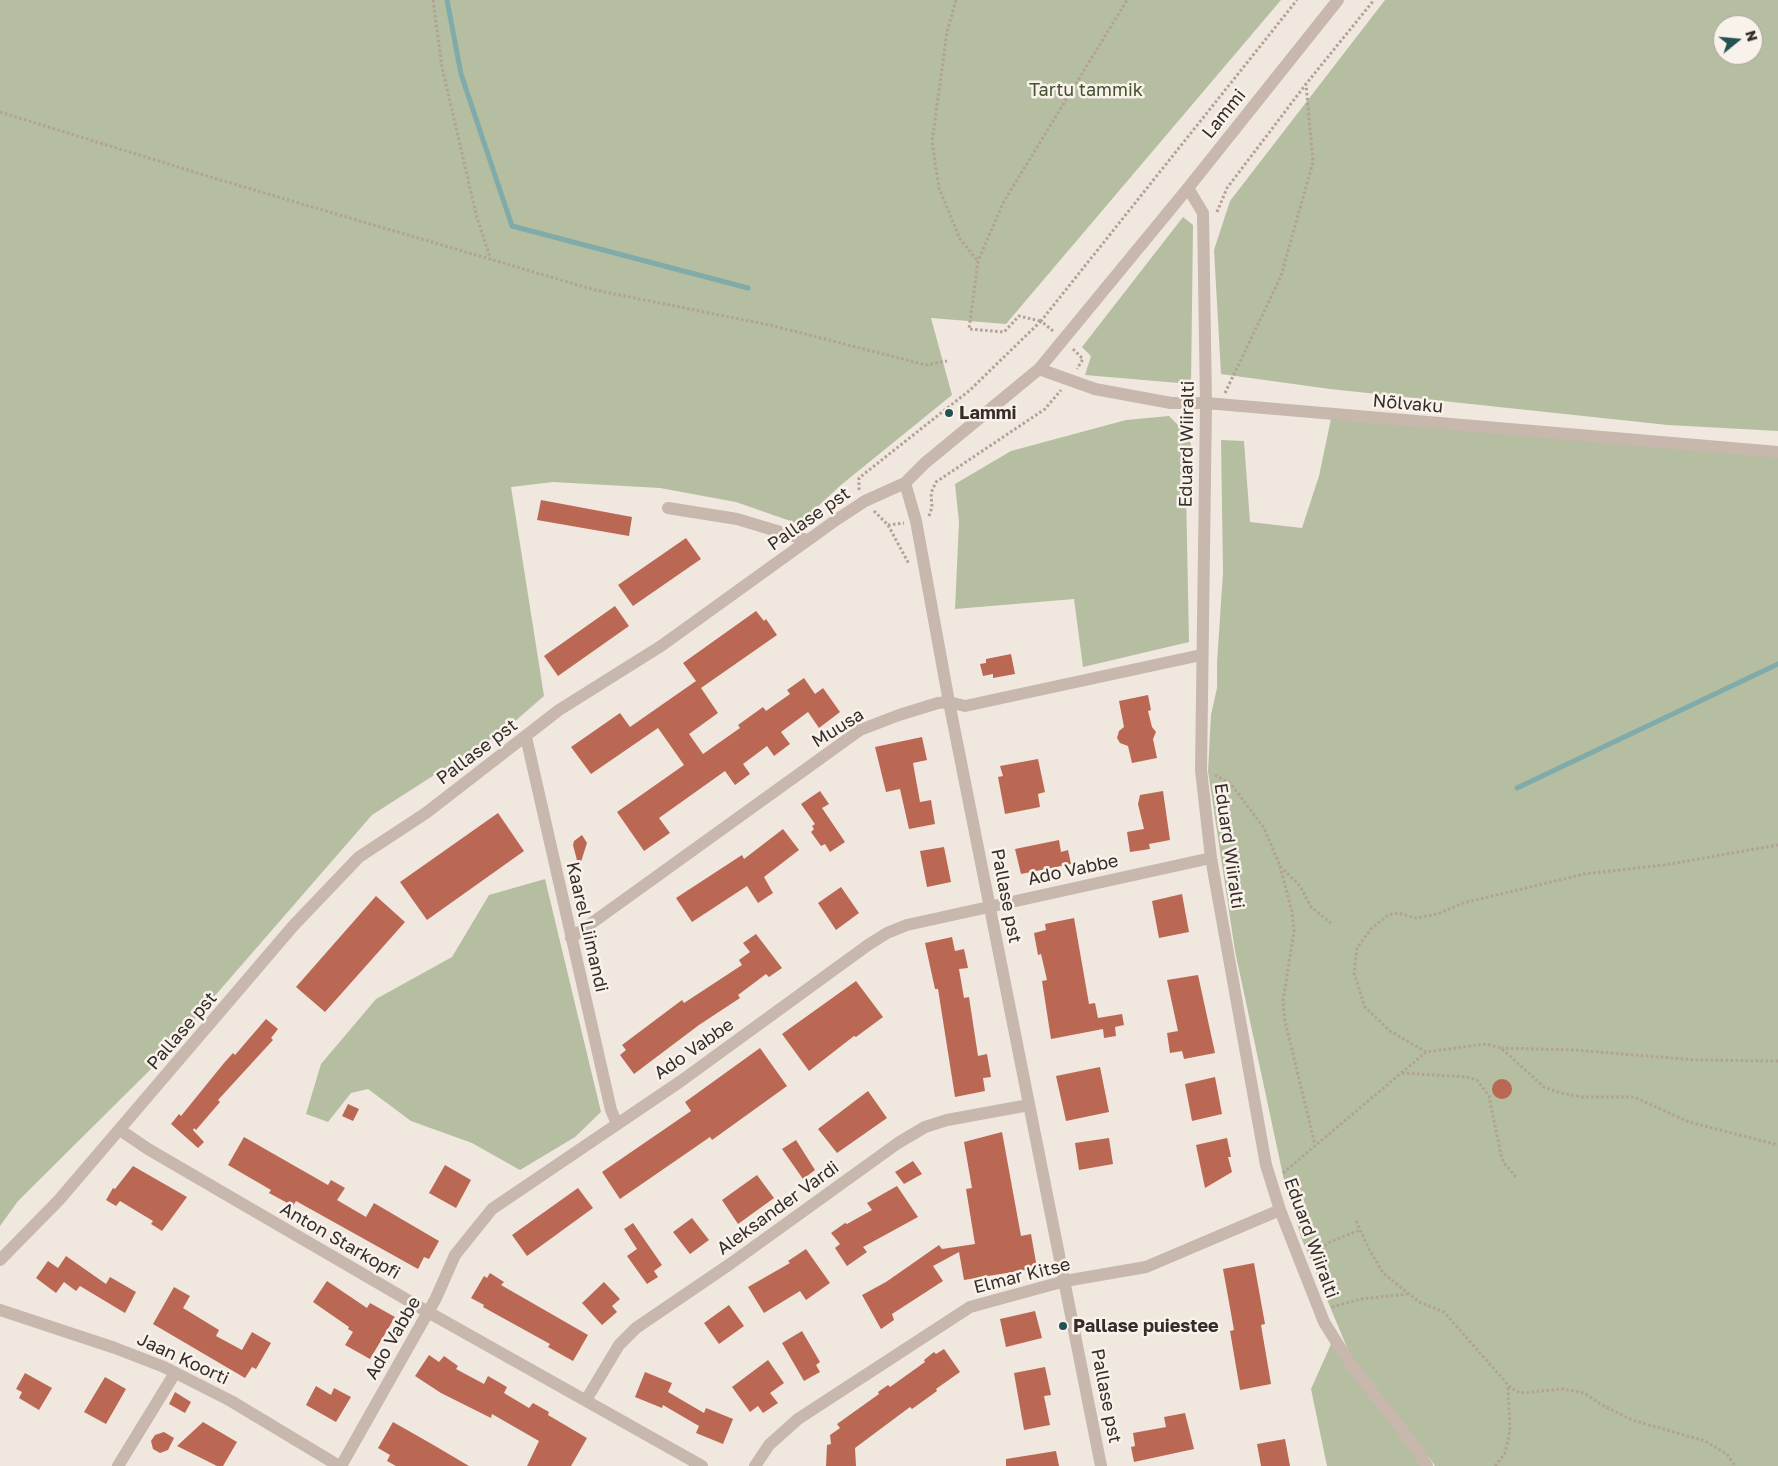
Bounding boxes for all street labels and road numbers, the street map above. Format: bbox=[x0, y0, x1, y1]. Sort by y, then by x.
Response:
street label: Lammi bbox=[1198, 85, 1250, 143]
street label: Eduard Wiiralti bbox=[1175, 380, 1199, 508]
street label: Nõlvaku bbox=[1372, 390, 1444, 418]
street label: Pallase pst bbox=[764, 483, 854, 555]
street label: Muusa bbox=[808, 704, 868, 752]
street label: Pallase pst bbox=[432, 715, 522, 789]
street label: Eduard Wiiralti bbox=[1209, 782, 1249, 910]
street label: Pallase pst bbox=[986, 847, 1026, 945]
street label: Ado Vabbe bbox=[1026, 850, 1120, 890]
street label: Kaarel Liimandi bbox=[562, 860, 612, 994]
street label: Pallase pst bbox=[142, 988, 222, 1074]
street label: Ado Vabbe bbox=[650, 1014, 738, 1084]
street label: Aleksander Vardi bbox=[713, 1156, 843, 1260]
street label: Eduard Wiiralti bbox=[1279, 1175, 1343, 1301]
street label: Anton Starkopfi bbox=[276, 1198, 404, 1284]
street label: Elmar Kitse bbox=[971, 1254, 1073, 1298]
street label: Ado Vabbe bbox=[361, 1293, 425, 1383]
street label: Jaan Koorti bbox=[134, 1328, 232, 1390]
street label: Pallase pst bbox=[1086, 1347, 1126, 1445]

